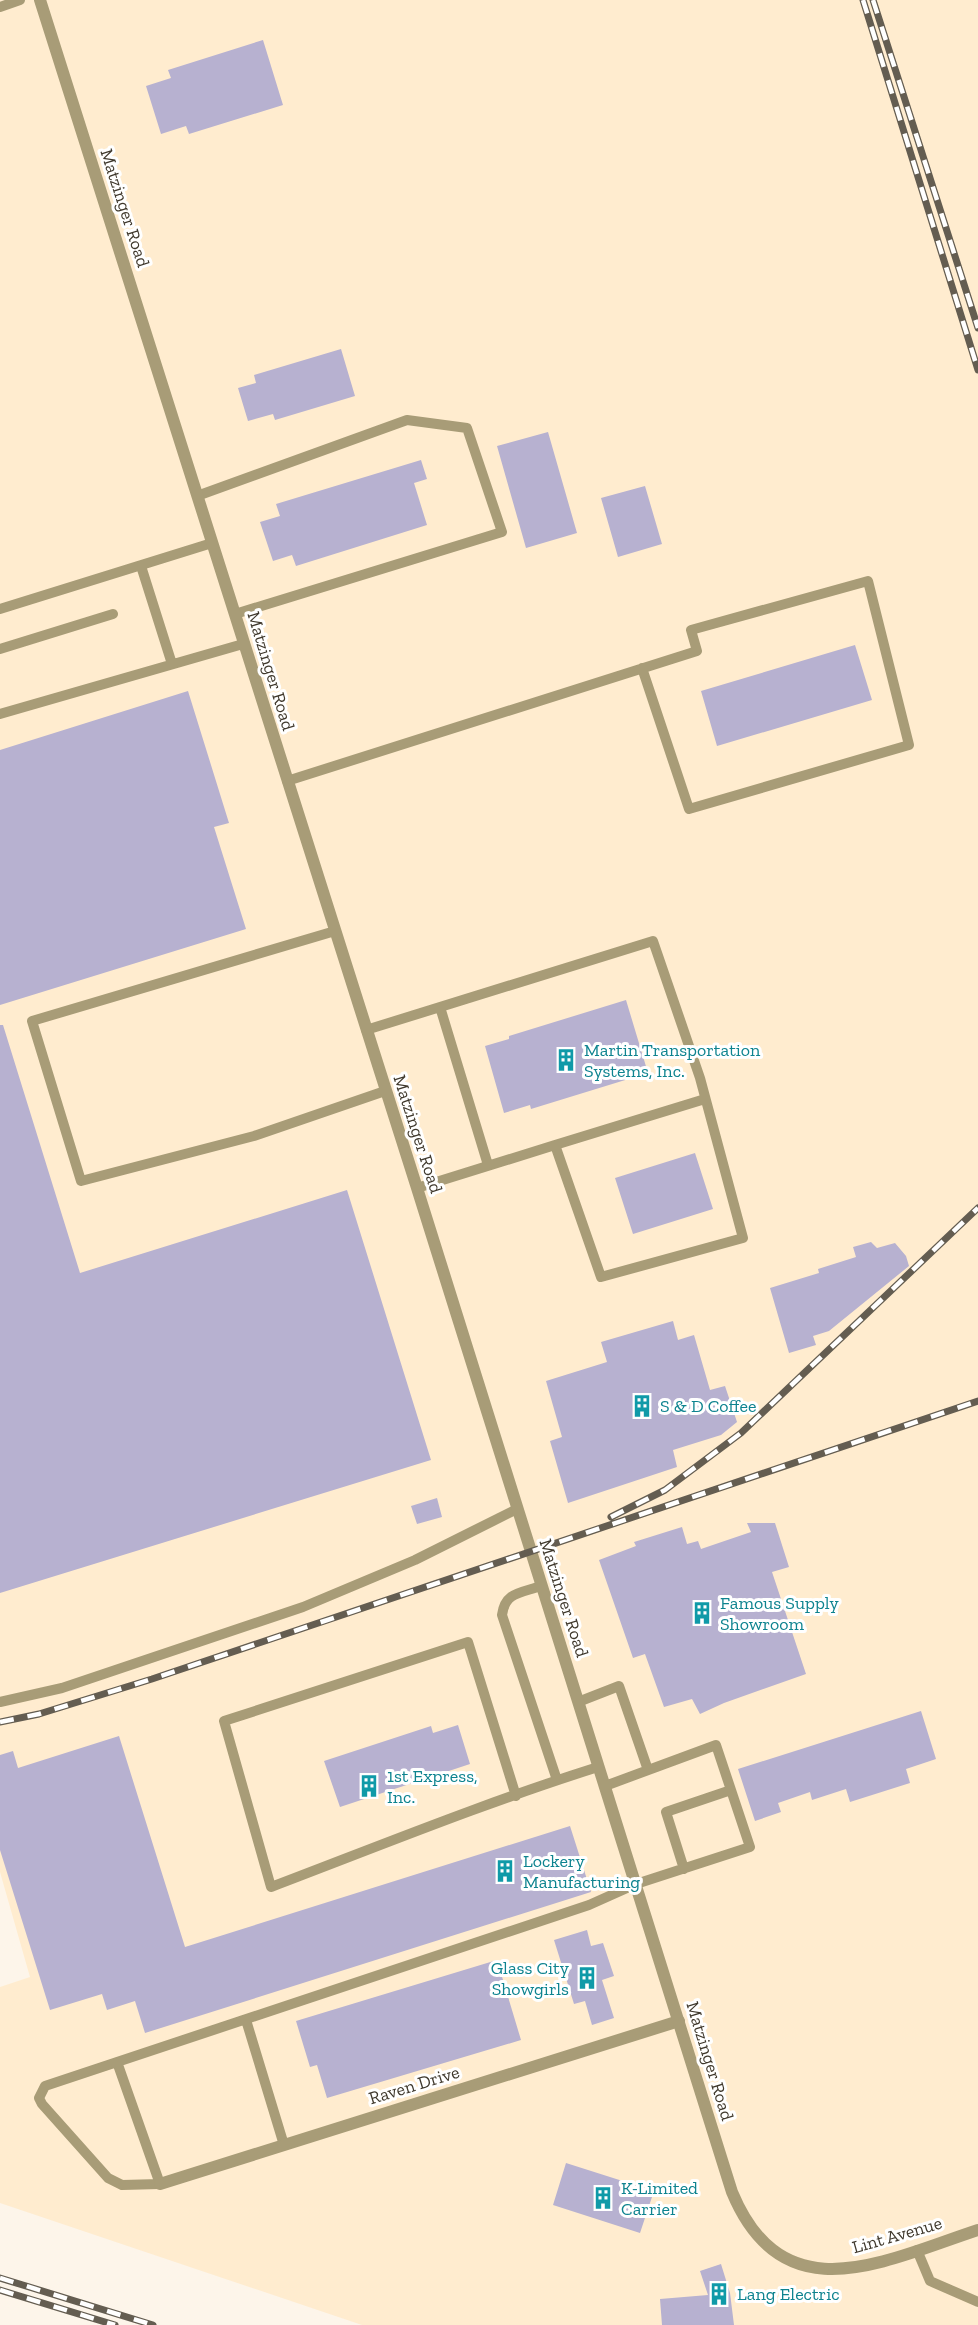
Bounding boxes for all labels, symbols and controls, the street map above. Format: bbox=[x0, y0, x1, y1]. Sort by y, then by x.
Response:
street label: Matzinger Road bbox=[96, 146, 155, 270]
street label: Matzinger Road bbox=[242, 609, 300, 733]
place label: Martin Transportation Systems, Inc. bbox=[584, 1039, 761, 1082]
building icon: Martin Transportation Systems, Inc. bbox=[553, 1047, 579, 1073]
street label: Matzinger Road bbox=[389, 1072, 448, 1196]
building icon: S & D Coffee bbox=[629, 1393, 655, 1419]
place label: S & D Coffee bbox=[660, 1395, 756, 1417]
street label: Matzinger Road bbox=[535, 1536, 594, 1660]
place label: Famous Supply Showroom bbox=[720, 1592, 839, 1635]
building icon: Famous Supply Showroom bbox=[689, 1600, 715, 1626]
place label: 1st Express, Inc. bbox=[387, 1765, 478, 1808]
building icon: 1st Express, Inc. bbox=[356, 1773, 382, 1799]
place label: Lockery Manufacturing bbox=[523, 1850, 640, 1893]
building icon: Lockery Manufacturing bbox=[492, 1858, 518, 1884]
place label: Glass City Showgirls bbox=[491, 1957, 570, 2000]
building icon: Glass City Showgirls bbox=[574, 1965, 600, 1991]
street label: Matzinger Road bbox=[681, 1999, 739, 2123]
street label: Raven Drive bbox=[366, 2061, 462, 2109]
place label: K-Limited Carrier bbox=[621, 2177, 698, 2220]
building icon: K-Limited Carrier bbox=[590, 2185, 616, 2211]
street label: Lint Avenue bbox=[850, 2212, 944, 2258]
building icon: Lang Electric bbox=[706, 2281, 732, 2307]
place label: Lang Electric bbox=[737, 2283, 840, 2305]

